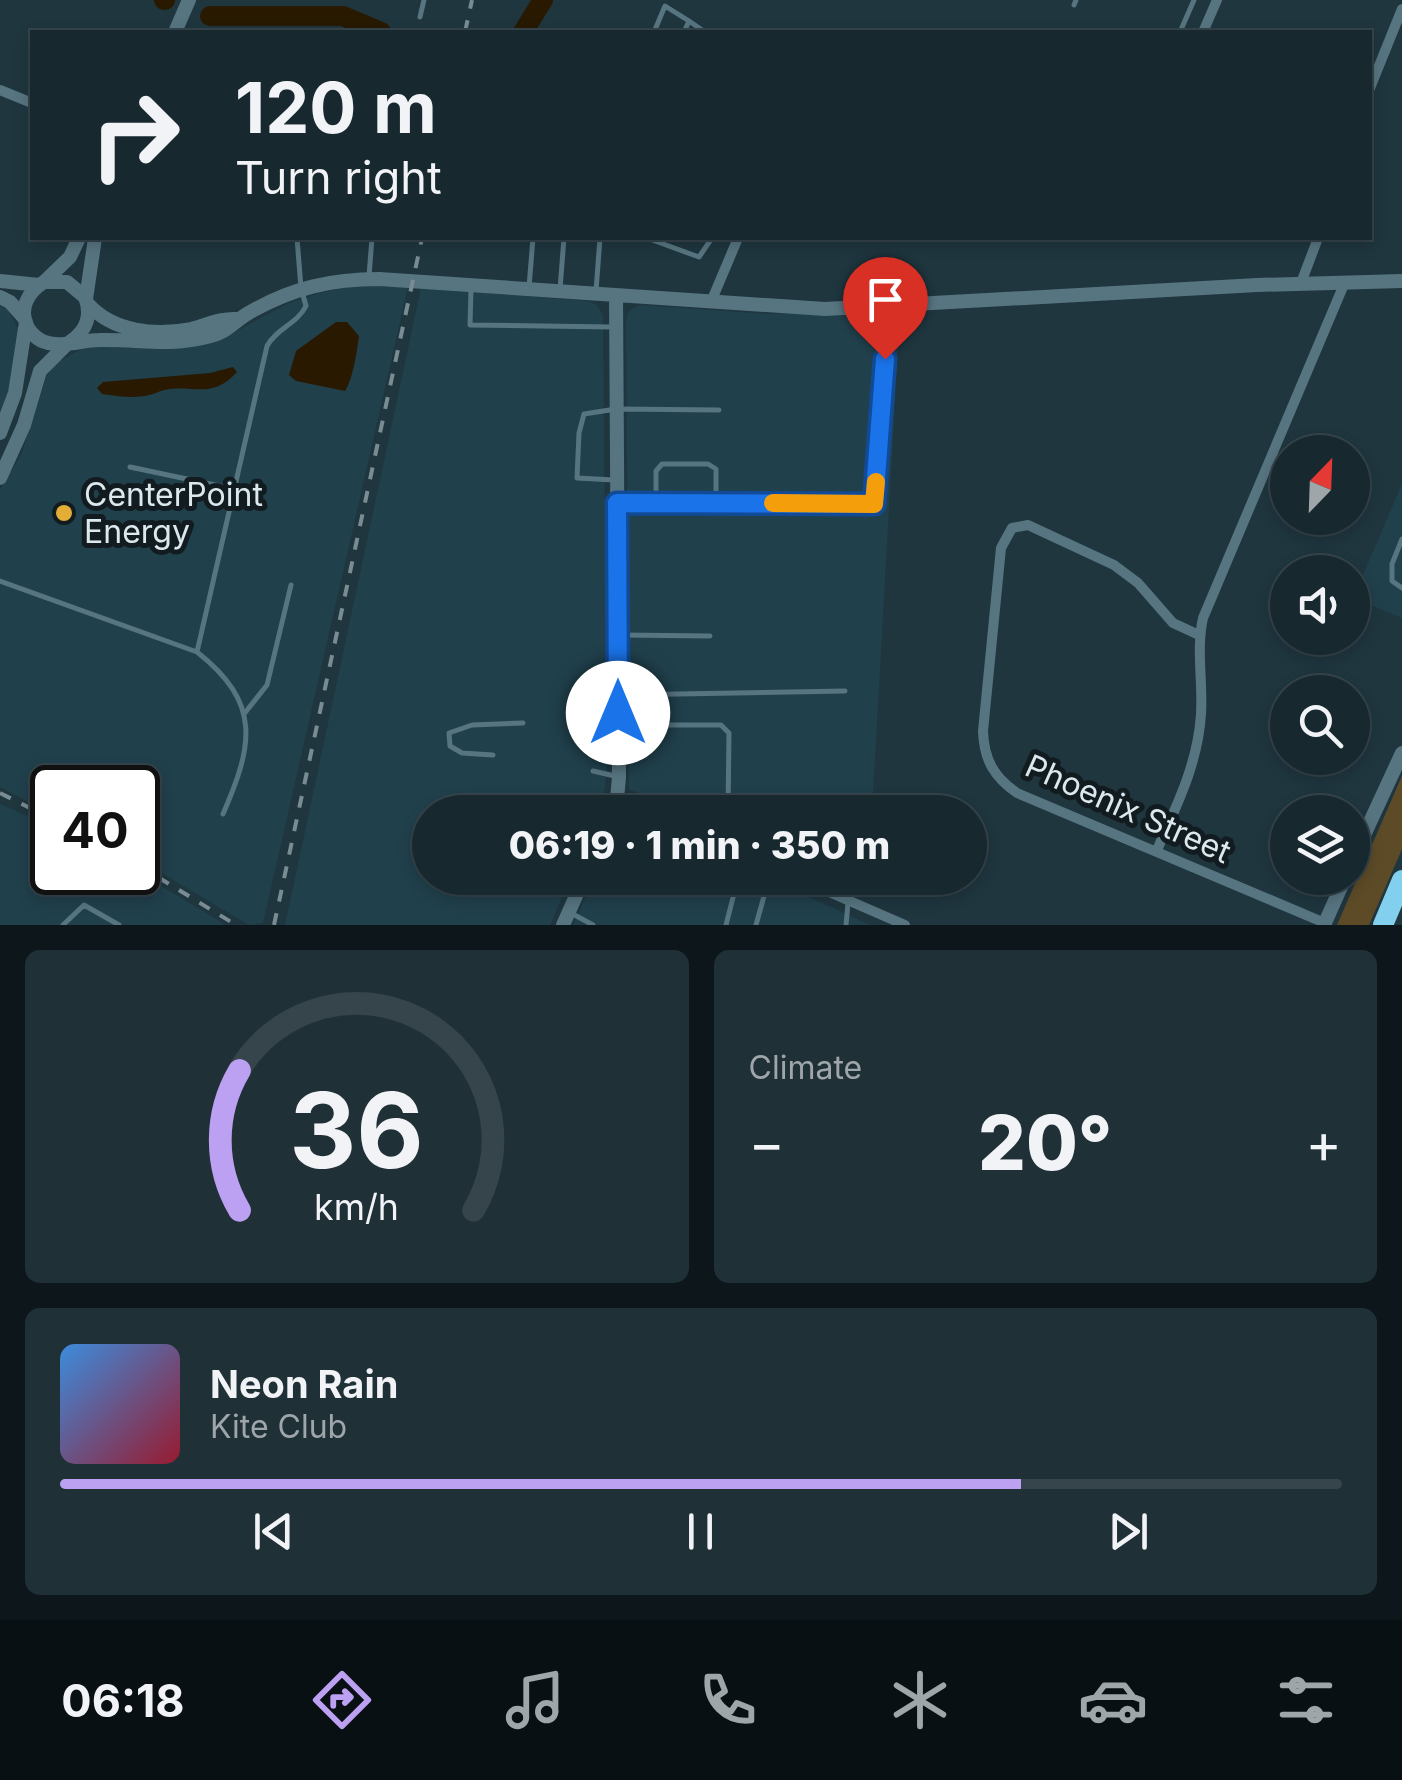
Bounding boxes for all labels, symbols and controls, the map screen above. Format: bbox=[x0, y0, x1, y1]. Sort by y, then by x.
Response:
text: 120 m bbox=[235, 65, 437, 150]
icon: right bbox=[70, 70, 200, 200]
text: Turn right bbox=[235, 150, 442, 205]
pin bbox=[843, 257, 928, 360]
icon: arrive bbox=[858, 272, 913, 327]
north arrow bbox=[1270, 435, 1370, 535]
map controls bbox=[1270, 435, 1370, 895]
place label: CenterPoint Energy bbox=[84, 475, 263, 551]
marker: CenterPoint Energy bbox=[53, 502, 75, 524]
button: sound bbox=[1270, 555, 1370, 655]
position arrow bbox=[566, 661, 670, 765]
button: search bbox=[1270, 675, 1370, 775]
street label: Phoenix Street bbox=[1019, 746, 1237, 871]
speed limit sign: 40 bbox=[30, 765, 160, 895]
button: layers bbox=[1270, 795, 1370, 895]
text: 06:19 · 1 min · 350 m bbox=[509, 822, 890, 868]
text: Climate bbox=[749, 1048, 862, 1087]
text: 36 bbox=[289, 1067, 424, 1193]
text: 20° bbox=[978, 1097, 1112, 1188]
text: − bbox=[749, 1110, 785, 1176]
text: + bbox=[1306, 1110, 1342, 1176]
text: km/h bbox=[314, 1185, 399, 1229]
text: Neon Rain bbox=[210, 1361, 398, 1407]
text: Kite Club bbox=[210, 1407, 347, 1446]
icon: previous bbox=[246, 1504, 301, 1559]
icon: pause bbox=[673, 1504, 728, 1559]
icon: next bbox=[1101, 1504, 1156, 1559]
icon: directions bbox=[307, 1665, 377, 1735]
icon: music bbox=[500, 1665, 570, 1735]
icon: phone bbox=[693, 1665, 763, 1735]
icon: climate bbox=[885, 1665, 955, 1735]
icon: car bbox=[1078, 1665, 1148, 1735]
icon: filters bbox=[1271, 1665, 1341, 1735]
text: 06:18 bbox=[61, 1673, 185, 1728]

